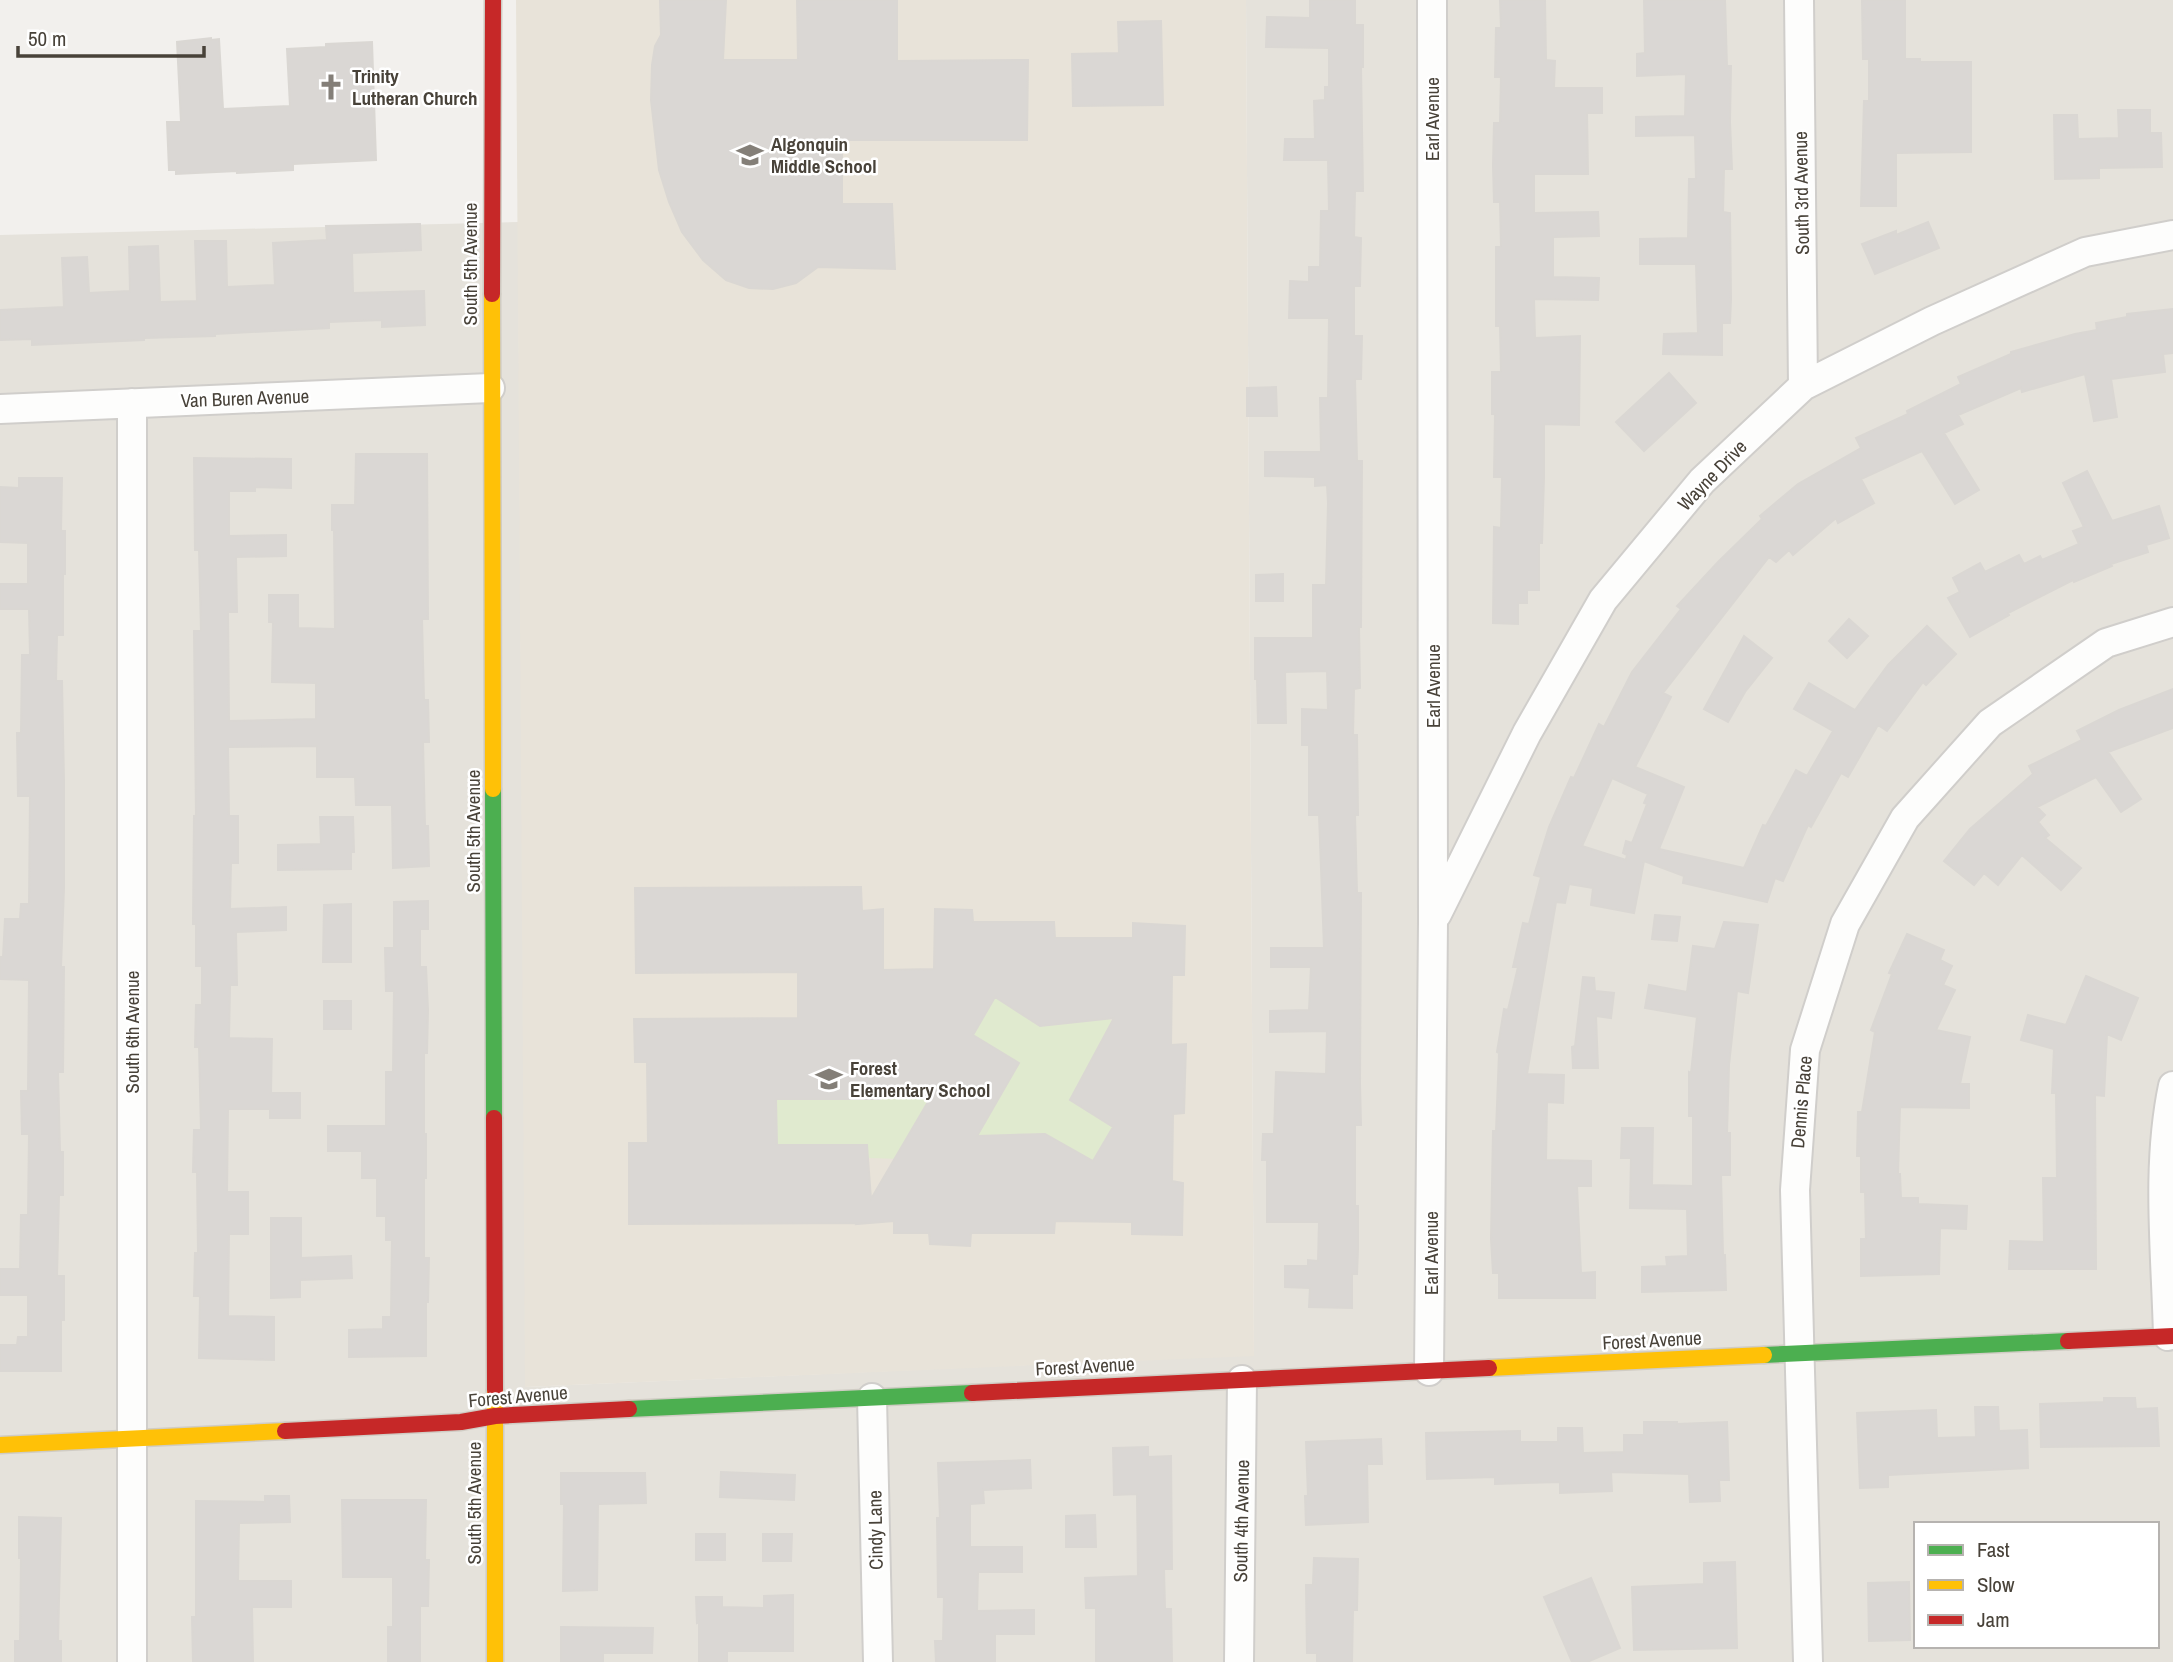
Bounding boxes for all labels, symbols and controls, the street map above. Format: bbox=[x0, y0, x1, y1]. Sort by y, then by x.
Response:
scale bar bbox=[18, 14, 203, 58]
text: 50 m bbox=[28, 24, 66, 53]
place label: Trinity Lutheran Church bbox=[352, 63, 478, 111]
church icon: Trinity Lutheran Church bbox=[316, 72, 346, 102]
street label: Earl Avenue bbox=[1419, 77, 1445, 161]
place label: Algonquin Middle School bbox=[771, 131, 877, 179]
street label: South 3rd Avenue bbox=[1787, 131, 1815, 255]
school or university icon: Algonquin Middle School bbox=[735, 140, 765, 170]
street label: South 5th Avenue bbox=[457, 203, 483, 325]
street label: Van Buren Avenue bbox=[180, 383, 310, 413]
street label: Wayne Drive bbox=[1672, 434, 1752, 516]
street label: Earl Avenue bbox=[1420, 644, 1446, 728]
street label: South 5th Avenue bbox=[460, 770, 486, 892]
street label: South 6th Avenue bbox=[119, 971, 145, 1093]
place label: Forest Elementary School bbox=[850, 1055, 990, 1103]
street label: Dennis Place bbox=[1784, 1055, 1818, 1149]
school or university icon: Forest Elementary School bbox=[814, 1064, 844, 1094]
street label: Earl Avenue bbox=[1418, 1211, 1444, 1295]
street label: Forest Avenue bbox=[1602, 1324, 1702, 1356]
street label: Forest Avenue bbox=[1035, 1350, 1135, 1382]
street label: Forest Avenue bbox=[467, 1379, 569, 1413]
street label: South 5th Avenue bbox=[461, 1442, 487, 1564]
street label: South 4th Avenue bbox=[1227, 1459, 1255, 1583]
street label: Cindy Lane bbox=[861, 1490, 889, 1570]
legend bbox=[1914, 1522, 2159, 1648]
text: Fast bbox=[1977, 1535, 2010, 1564]
text: Slow bbox=[1977, 1570, 2015, 1599]
text: Jam bbox=[1977, 1605, 2010, 1634]

